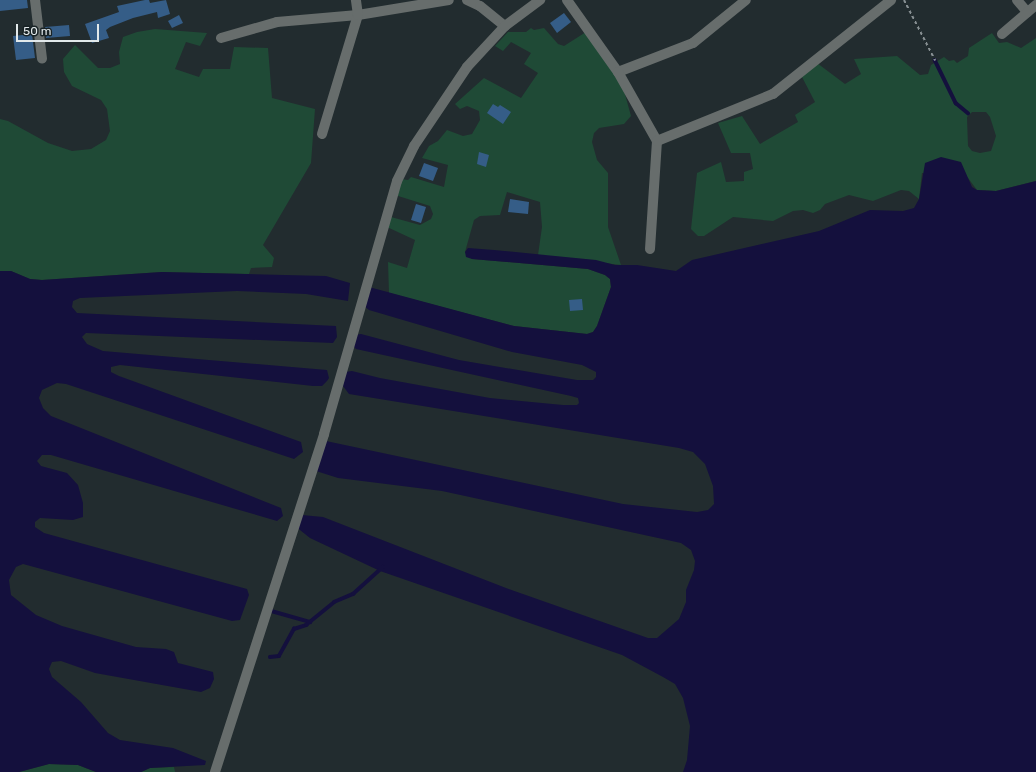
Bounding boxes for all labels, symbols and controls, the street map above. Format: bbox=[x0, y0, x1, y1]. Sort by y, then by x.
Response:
scale bar bbox=[18, 16, 101, 42]
text: 50 m bbox=[23, 24, 51, 38]

